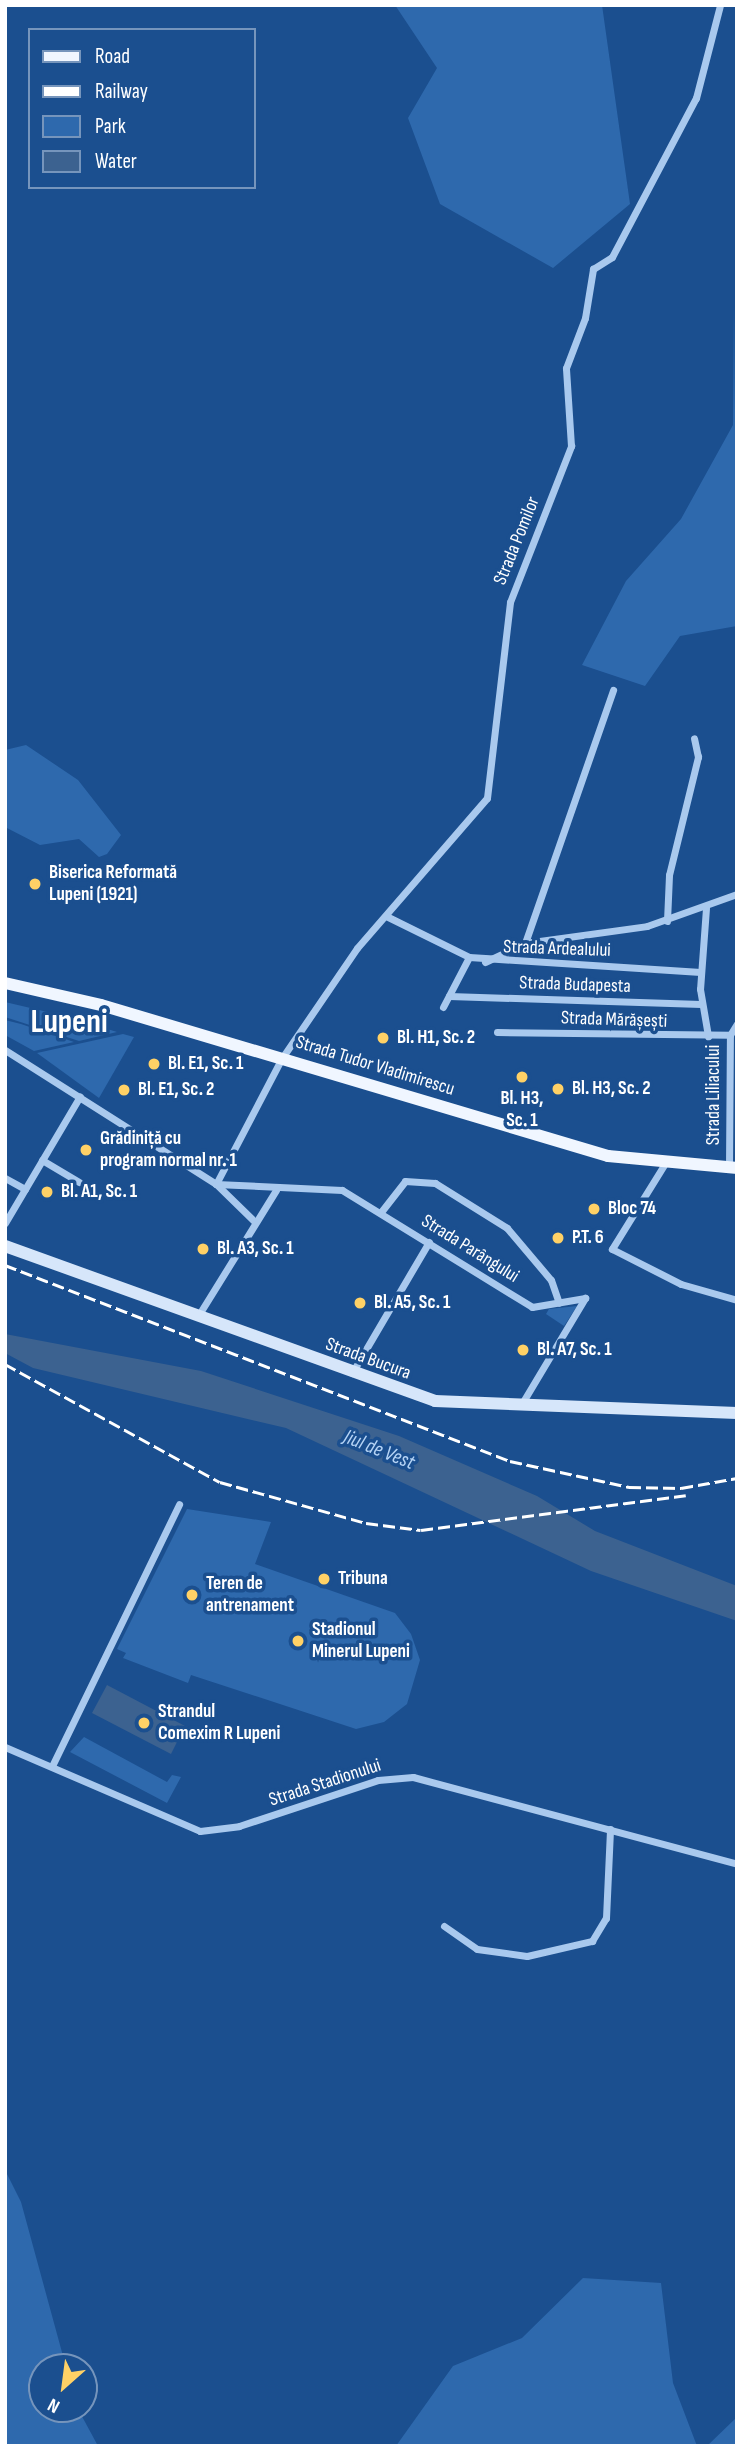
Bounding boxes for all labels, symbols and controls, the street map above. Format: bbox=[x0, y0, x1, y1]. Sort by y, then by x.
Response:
legend bbox=[28, 28, 256, 189]
text: Road bbox=[95, 44, 130, 69]
text: Railway bbox=[95, 79, 148, 104]
text: Park bbox=[95, 114, 126, 139]
text: Water bbox=[95, 149, 137, 174]
street label: Strada Pomilor bbox=[489, 494, 545, 588]
place label: Biserica Reformată Lupeni (1921) bbox=[49, 862, 177, 906]
marker: Biserica Reformată Lupeni (1921) bbox=[27, 876, 43, 892]
street label: Strada Ardealului bbox=[503, 936, 611, 962]
street label: Strada Budapesta bbox=[519, 972, 631, 998]
district label: Lupeni bbox=[30, 1003, 108, 1043]
street label: Strada Mărășești bbox=[560, 1007, 668, 1033]
place label: Bl. H1, Sc. 2 bbox=[397, 1027, 475, 1049]
marker: Bl. H1, Sc. 2 bbox=[375, 1030, 391, 1046]
street label: Strada Tudor Vladimirescu bbox=[293, 1031, 457, 1101]
street label: Strada Liliacului bbox=[703, 1045, 725, 1145]
place label: Bl. E1, Sc. 1 bbox=[168, 1053, 243, 1075]
marker: Bl. E1, Sc. 1 bbox=[146, 1056, 162, 1072]
marker: Bl. H3, Sc. 1 bbox=[514, 1069, 530, 1085]
place label: Bl. H3, Sc. 2 bbox=[572, 1078, 651, 1100]
place label: Bl. E1, Sc. 2 bbox=[138, 1079, 214, 1101]
marker: Bl. H3, Sc. 2 bbox=[550, 1081, 566, 1097]
marker: Bl. E1, Sc. 2 bbox=[116, 1082, 132, 1098]
place label: Bl. H3, Sc. 1 bbox=[500, 1088, 544, 1132]
place label: Grădiniță cu program normal nr. 1 bbox=[100, 1128, 237, 1172]
marker: Grădiniță cu program normal nr. 1 bbox=[78, 1142, 94, 1158]
place label: Bl. A1, Sc. 1 bbox=[61, 1181, 137, 1203]
marker: Bl. A1, Sc. 1 bbox=[39, 1184, 55, 1200]
place label: Bloc 74 bbox=[608, 1198, 656, 1220]
marker: Bloc 74 bbox=[586, 1201, 602, 1217]
street label: Strada Parângului bbox=[417, 1210, 523, 1288]
place label: P.T. 6 bbox=[572, 1227, 604, 1249]
marker: P.T. 6 bbox=[550, 1230, 566, 1246]
place label: Bl. A3, Sc. 1 bbox=[217, 1238, 294, 1260]
marker: Bl. A3, Sc. 1 bbox=[195, 1241, 211, 1257]
place label: Bl. A5, Sc. 1 bbox=[374, 1292, 451, 1314]
marker: Bl. A5, Sc. 1 bbox=[352, 1295, 368, 1311]
street label: Strada Bucura bbox=[322, 1333, 414, 1385]
place label: Bl. A7, Sc. 1 bbox=[537, 1339, 612, 1361]
marker: Bl. A7, Sc. 1 bbox=[515, 1342, 531, 1358]
water label: Jiul de Vest bbox=[340, 1424, 418, 1476]
place label: Tribuna bbox=[338, 1568, 388, 1590]
marker: Tribuna bbox=[316, 1571, 332, 1587]
place label: Teren de antrenament bbox=[206, 1573, 294, 1617]
marker: Teren de antrenament bbox=[184, 1587, 200, 1603]
place label: Stadionul Minerul Lupeni bbox=[312, 1619, 410, 1663]
marker: Stadionul Minerul Lupeni bbox=[290, 1633, 306, 1649]
place label: Strandul Comexim R Lupeni bbox=[158, 1701, 280, 1745]
marker: Strandul Comexim R Lupeni bbox=[136, 1715, 152, 1731]
street label: Strada Stadionului bbox=[266, 1754, 384, 1812]
north arrow bbox=[28, 2353, 98, 2423]
text: N bbox=[44, 2393, 64, 2418]

